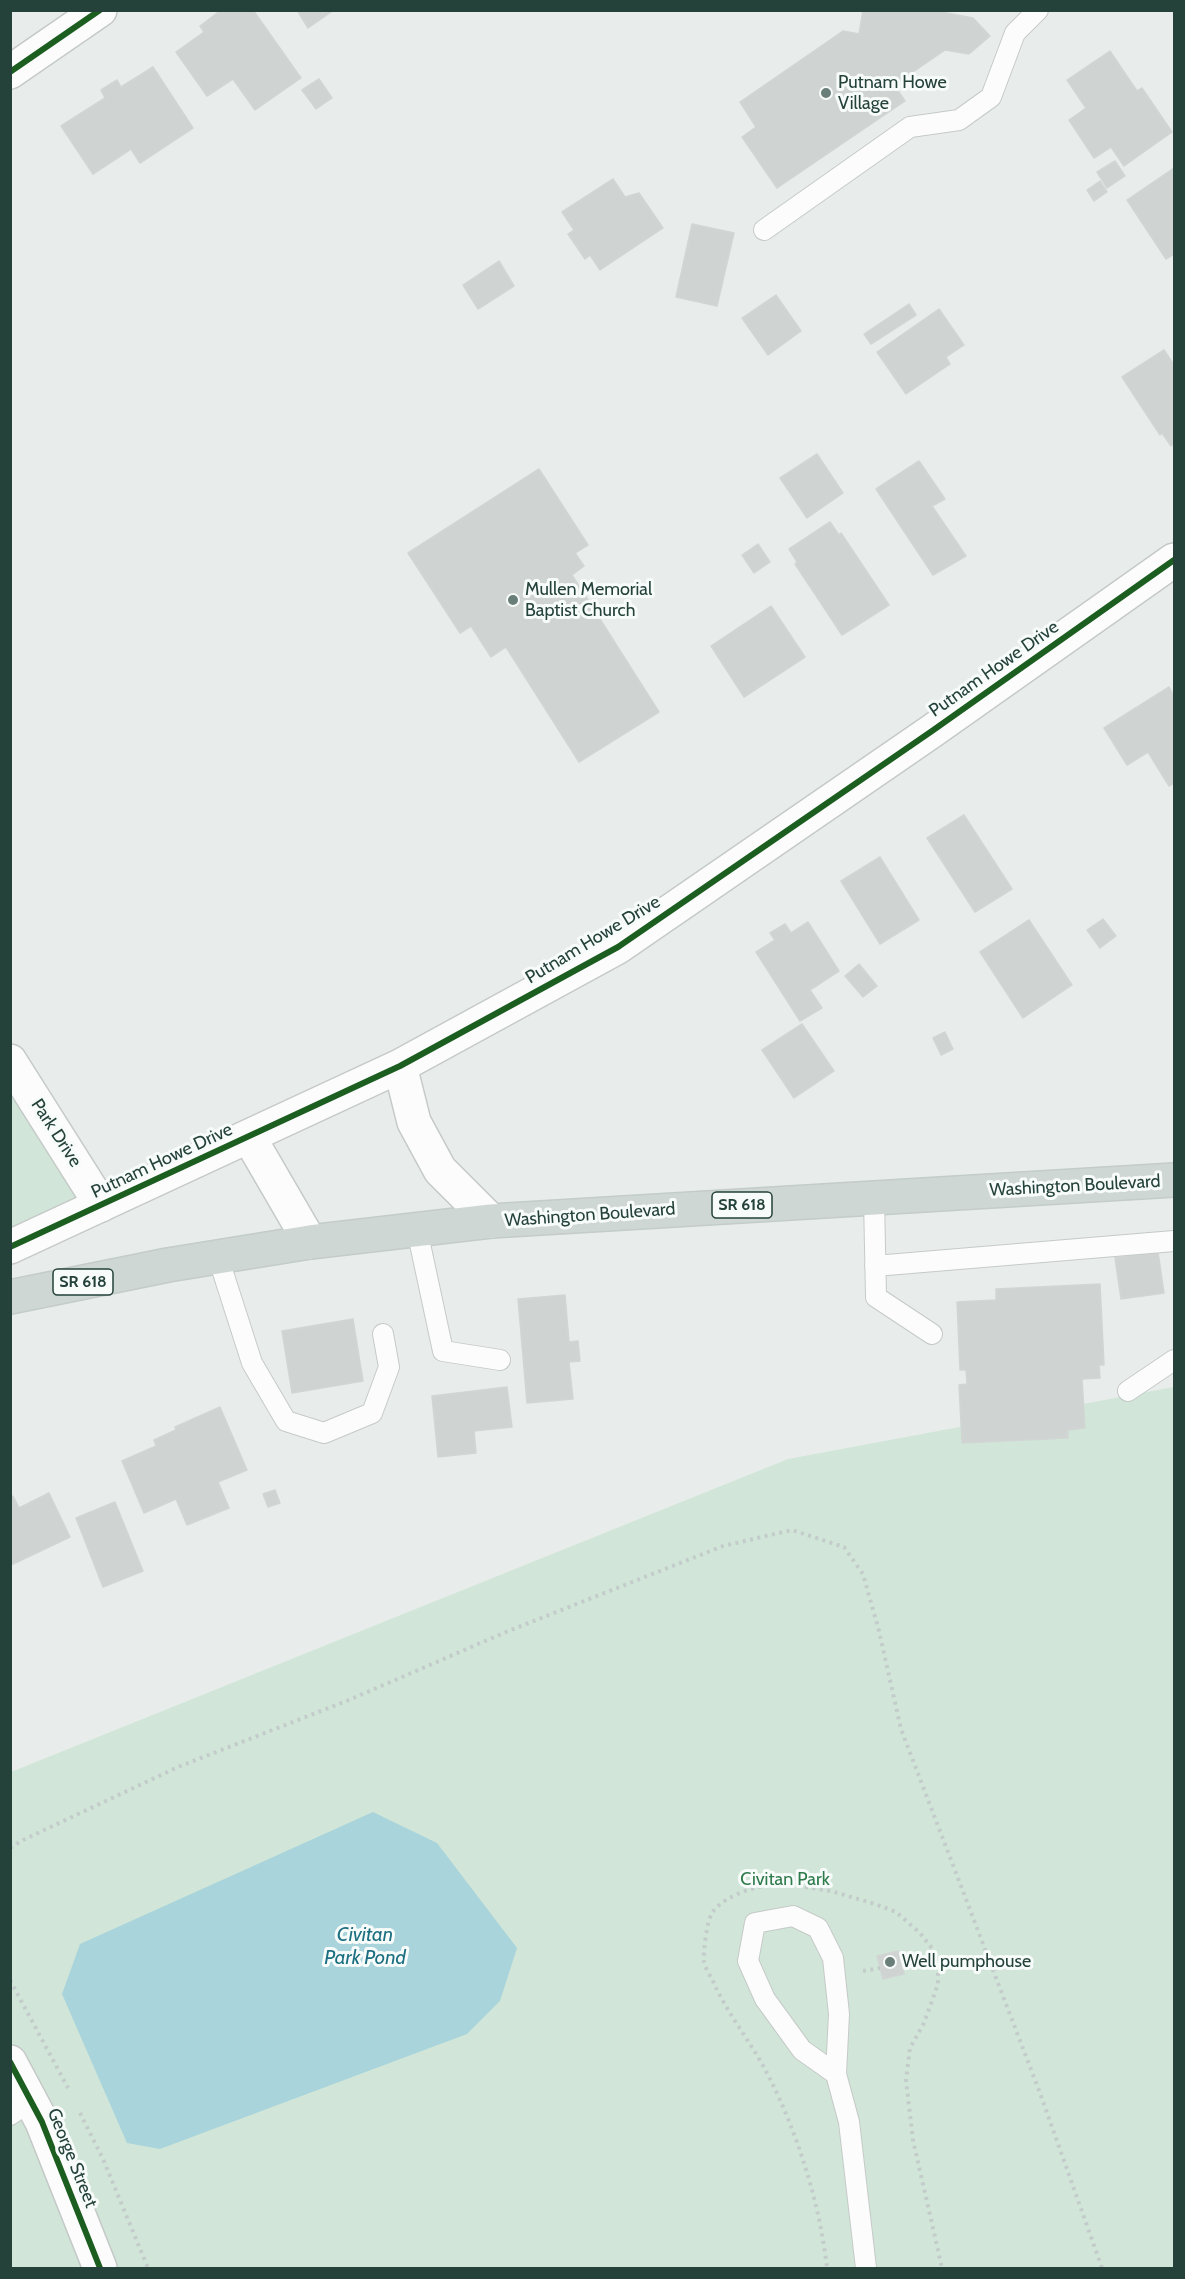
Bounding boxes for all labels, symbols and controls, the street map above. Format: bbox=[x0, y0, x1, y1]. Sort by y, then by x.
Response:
place label: Putnam Howe Village bbox=[838, 72, 947, 115]
marker: Putnam Howe Village bbox=[819, 86, 833, 100]
place label: Mullen Memorial Baptist Church bbox=[525, 579, 652, 622]
marker: Mullen Memorial Baptist Church bbox=[506, 593, 520, 607]
street label: Putnam Howe Drive bbox=[925, 616, 1063, 722]
street label: Putnam Howe Drive bbox=[522, 891, 664, 989]
street label: Park Drive bbox=[26, 1095, 86, 1171]
street label: Putnam Howe Drive bbox=[88, 1119, 236, 1203]
street label: Washington Boulevard bbox=[989, 1171, 1161, 1201]
road number: SR 618 bbox=[712, 1192, 772, 1218]
street label: Washington Boulevard bbox=[504, 1198, 676, 1232]
road number: SR 618 bbox=[53, 1269, 113, 1295]
park label: Civitan Park bbox=[740, 1869, 830, 1891]
water label: Civitan Park Pond bbox=[324, 1923, 406, 1970]
place label: Well pumphouse bbox=[902, 1951, 1031, 1973]
marker: Well pumphouse bbox=[883, 1955, 897, 1969]
street label: George Street bbox=[42, 2105, 102, 2211]

